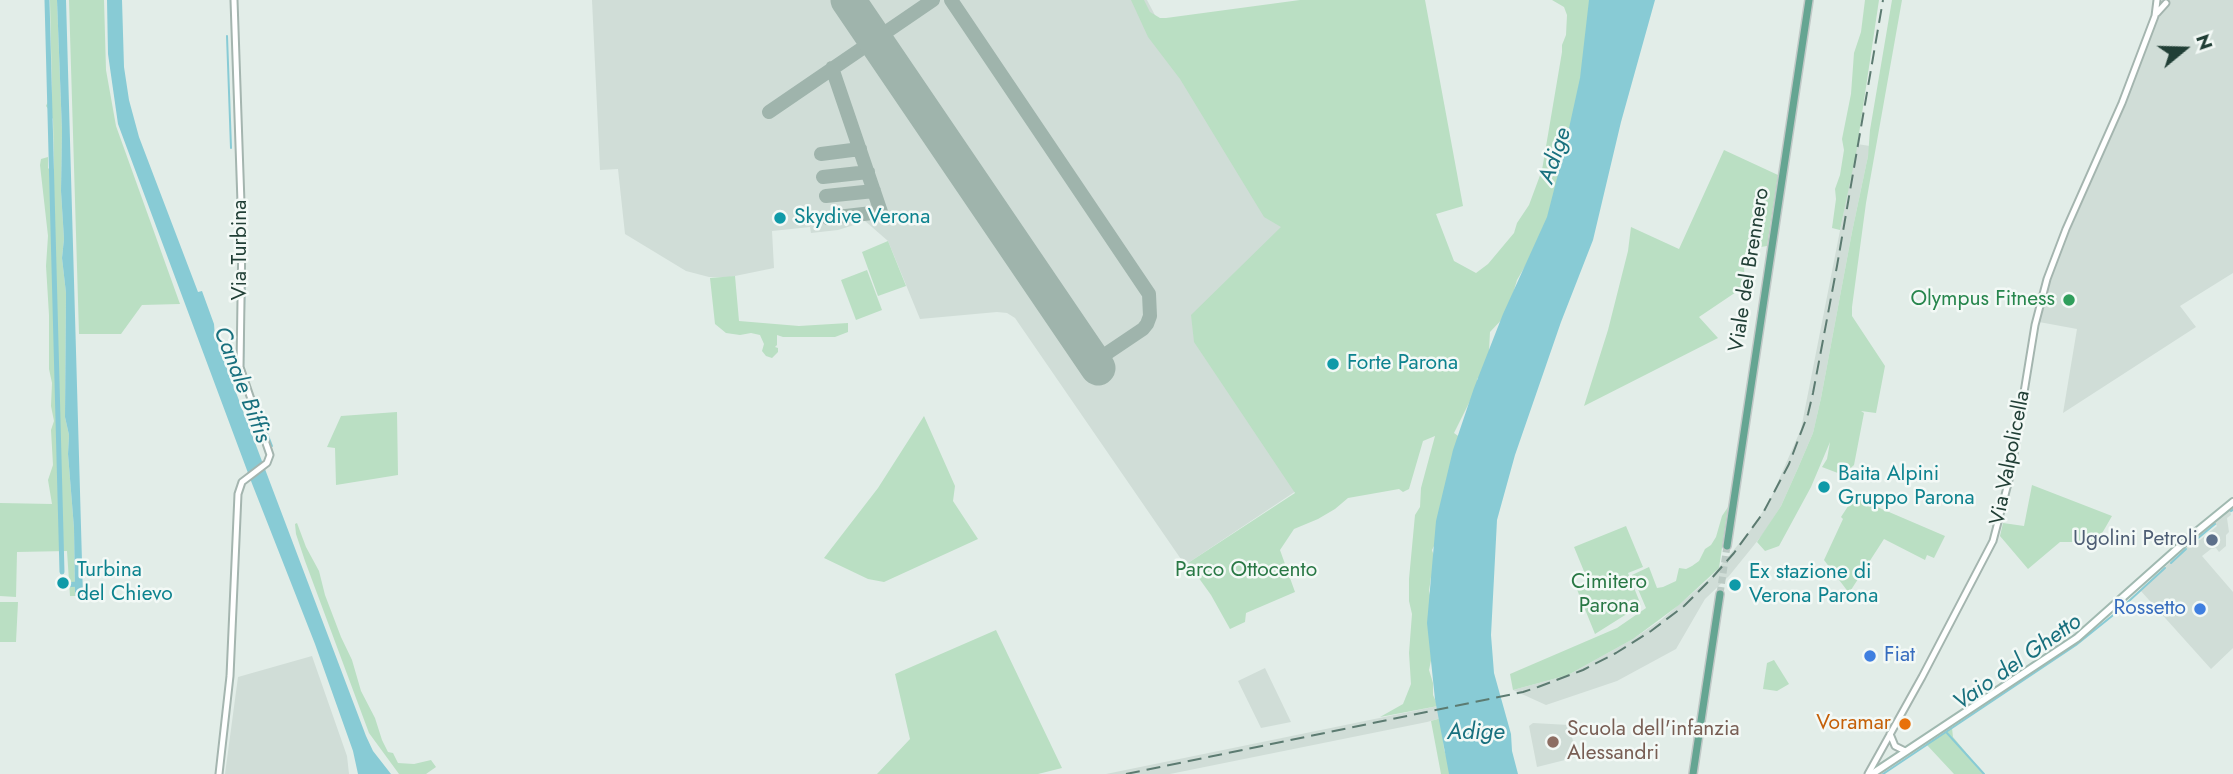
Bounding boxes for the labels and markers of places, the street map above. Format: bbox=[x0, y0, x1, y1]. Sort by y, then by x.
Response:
place label: Skydive Verona bbox=[794, 205, 930, 231]
marker: Skydive Verona bbox=[772, 210, 788, 226]
place label: Olympus Fitness bbox=[1910, 287, 2055, 313]
marker: Olympus Fitness bbox=[2061, 292, 2077, 308]
place label: Forte Parona bbox=[1347, 351, 1458, 377]
marker: Forte Parona bbox=[1325, 356, 1341, 372]
place label: Baita Alpini Gruppo Parona bbox=[1838, 462, 1975, 512]
marker: Baita Alpini Gruppo Parona bbox=[1816, 479, 1832, 495]
place label: Ugolini Petroli bbox=[2073, 527, 2198, 553]
marker: Ugolini Petroli bbox=[2204, 532, 2220, 548]
place label: Turbina del Chievo bbox=[77, 558, 173, 608]
place label: Ex stazione di Verona Parona bbox=[1749, 560, 1878, 610]
marker: Turbina del Chievo bbox=[55, 575, 71, 591]
marker: Ex stazione di Verona Parona bbox=[1727, 577, 1743, 593]
place label: Rossetto bbox=[2113, 596, 2186, 622]
marker: Rossetto bbox=[2192, 601, 2208, 617]
place label: Fiat bbox=[1884, 643, 1915, 669]
marker: Fiat bbox=[1862, 648, 1878, 664]
place label: Voramar bbox=[1816, 711, 1891, 737]
marker: Voramar bbox=[1897, 716, 1913, 732]
place label: Scuola dell'infanzia Alessandri bbox=[1567, 717, 1740, 767]
marker: Scuola dell'infanzia Alessandri bbox=[1545, 734, 1561, 750]

